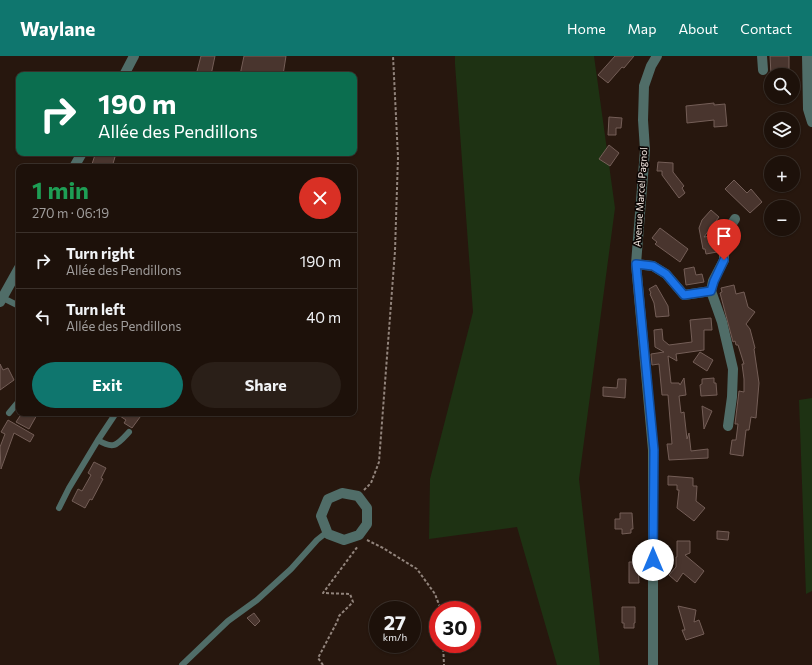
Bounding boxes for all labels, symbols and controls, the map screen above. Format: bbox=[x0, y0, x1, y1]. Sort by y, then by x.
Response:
text: Waylane bbox=[20, 17, 95, 40]
text: Home bbox=[567, 20, 606, 37]
text: Map bbox=[628, 20, 656, 37]
text: About bbox=[678, 20, 718, 37]
text: Contact bbox=[740, 20, 792, 37]
map controls bbox=[764, 68, 800, 236]
button: search bbox=[764, 68, 800, 104]
text: 190 m bbox=[98, 86, 176, 120]
icon: right bbox=[32, 88, 84, 140]
button: layers bbox=[764, 112, 800, 148]
text: Allée des Pendillons bbox=[98, 120, 258, 142]
street label: Avenue Marcel Pagnol bbox=[631, 147, 649, 247]
button: + bbox=[764, 156, 800, 192]
text: 1 min bbox=[32, 175, 89, 204]
button: close bbox=[299, 177, 341, 219]
button: − bbox=[764, 200, 800, 236]
text: 270 m · 06:19 bbox=[32, 205, 109, 221]
pin bbox=[707, 219, 741, 260]
icon: arrive bbox=[713, 225, 735, 247]
text: Turn right bbox=[66, 244, 135, 262]
icon: right bbox=[32, 250, 54, 272]
text: 190 m bbox=[300, 252, 341, 270]
text: Allée des Pendillons bbox=[66, 262, 181, 278]
text: Turn left bbox=[66, 300, 125, 318]
icon: left bbox=[32, 306, 54, 328]
text: 40 m bbox=[306, 308, 341, 326]
text: Allée des Pendillons bbox=[66, 318, 181, 334]
button: Exit bbox=[32, 362, 183, 408]
button: Share bbox=[191, 362, 341, 408]
position arrow bbox=[632, 539, 674, 581]
speed limit sign: 30 bbox=[429, 601, 481, 653]
text: 27 bbox=[384, 610, 406, 634]
text: km/h bbox=[383, 631, 407, 643]

